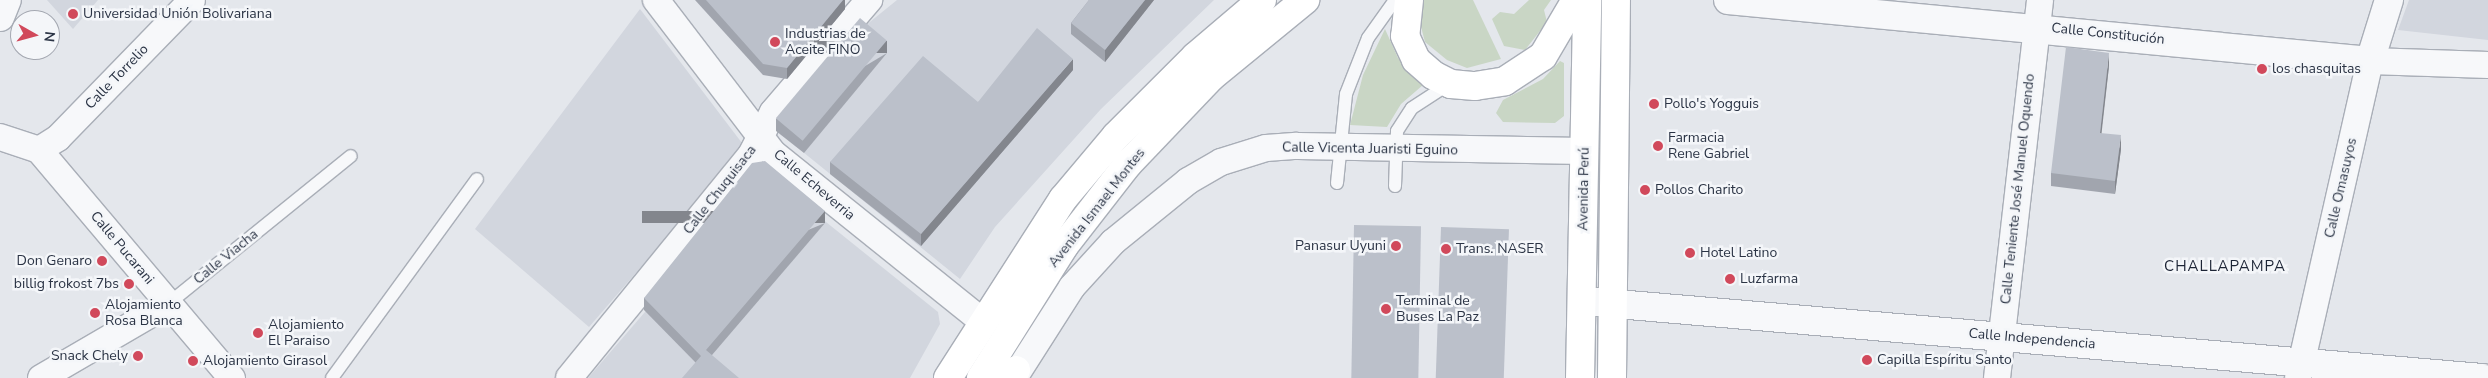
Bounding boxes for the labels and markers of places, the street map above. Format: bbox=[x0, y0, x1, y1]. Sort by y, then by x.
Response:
place label: Universidad Unión Bolivariana bbox=[83, 6, 272, 22]
marker: Universidad Unión Bolivariana bbox=[67, 8, 79, 20]
place label: Industrias de Aceite FINO bbox=[785, 26, 866, 58]
marker: Industrias de Aceite FINO bbox=[769, 36, 781, 48]
place label: los chasquitas bbox=[2272, 61, 2361, 77]
marker: los chasquitas bbox=[2256, 63, 2268, 75]
place label: Pollo's Yogguis bbox=[1664, 96, 1759, 112]
marker: Pollo's Yogguis bbox=[1648, 98, 1660, 110]
place label: Farmacia Rene Gabriel bbox=[1668, 130, 1749, 162]
marker: Farmacia Rene Gabriel bbox=[1652, 140, 1664, 152]
place label: Pollos Charito bbox=[1655, 182, 1743, 198]
marker: Pollos Charito bbox=[1639, 184, 1651, 196]
place label: Panasur Uyuni bbox=[1295, 238, 1386, 254]
marker: Panasur Uyuni bbox=[1390, 240, 1402, 252]
place label: Trans. NASER bbox=[1456, 241, 1544, 257]
marker: Trans. NASER bbox=[1440, 243, 1452, 255]
place label: Hotel Latino bbox=[1700, 245, 1777, 261]
marker: Hotel Latino bbox=[1684, 247, 1696, 259]
place label: Don Genaro bbox=[17, 253, 92, 269]
marker: Don Genaro bbox=[96, 255, 108, 267]
place label: Luzfarma bbox=[1740, 271, 1798, 287]
marker: Luzfarma bbox=[1724, 273, 1736, 285]
place label: billig frokost 7bs bbox=[14, 276, 119, 292]
marker: billig frokost 7bs bbox=[123, 278, 135, 290]
place label: Terminal de Buses La Paz bbox=[1396, 293, 1479, 326]
place label: Alojamiento Rosa Blanca bbox=[105, 297, 183, 330]
marker: Terminal de Buses La Paz bbox=[1380, 303, 1392, 315]
marker: Alojamiento Rosa Blanca bbox=[89, 307, 101, 319]
place label: Alojamiento El Paraiso bbox=[268, 317, 344, 350]
marker: Alojamiento El Paraiso bbox=[252, 327, 264, 339]
place label: Snack Chely bbox=[51, 348, 128, 364]
marker: Snack Chely bbox=[132, 350, 144, 362]
place label: Capilla Espíritu Santo bbox=[1877, 352, 2012, 368]
place label: Alojamiento Girasol bbox=[203, 353, 327, 369]
marker: Capilla Espíritu Santo bbox=[1861, 354, 1873, 366]
marker: Alojamiento Girasol bbox=[187, 355, 199, 367]

